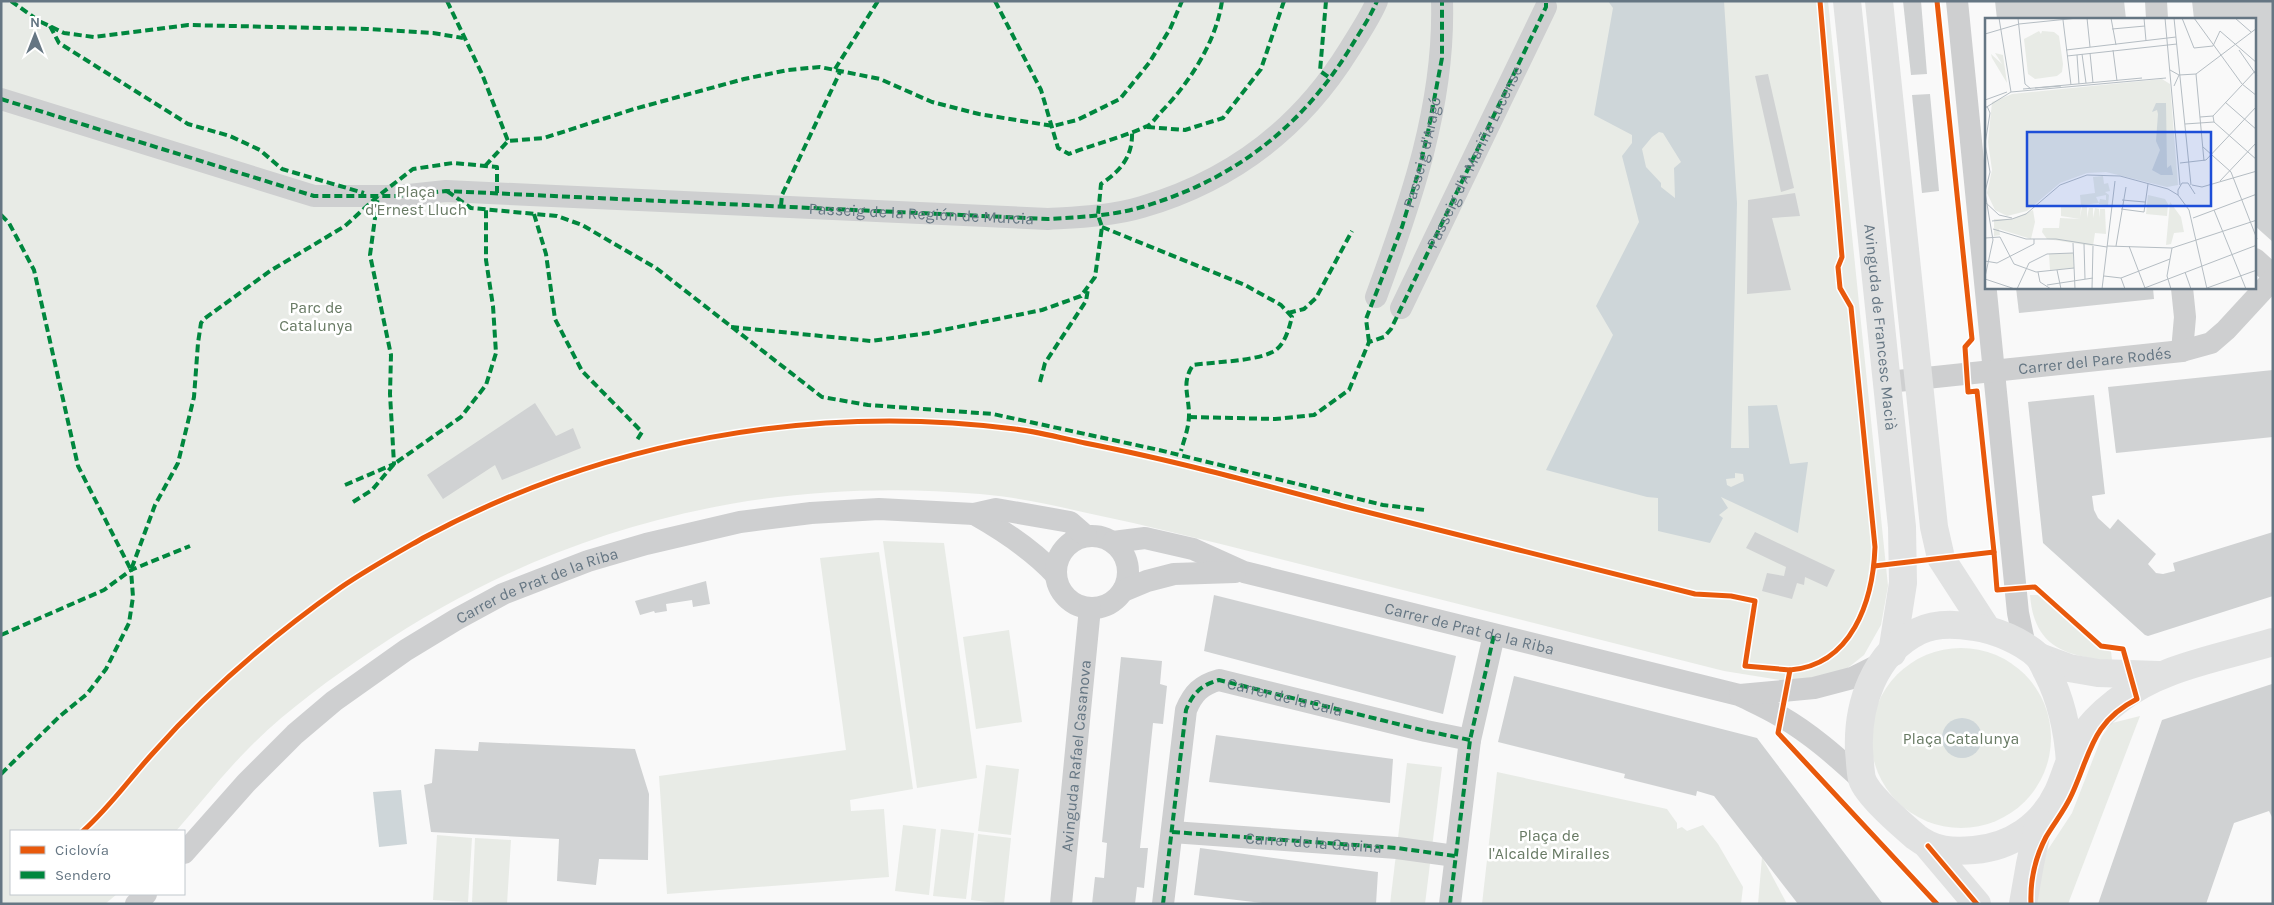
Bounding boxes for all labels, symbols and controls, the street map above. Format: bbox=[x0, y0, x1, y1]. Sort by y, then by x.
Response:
north arrow bbox=[10, 10, 60, 60]
text: N bbox=[30, 14, 40, 31]
inset map bbox=[1985, 18, 2256, 289]
street label: Passeig d'A Mariña Lucense bbox=[1422, 63, 1526, 251]
street label: Passeig d'Aragó bbox=[1399, 95, 1445, 210]
park label: Plaça d'Ernest Lluch bbox=[365, 182, 467, 219]
street label: Passeig de la Región de Murcia bbox=[808, 199, 1035, 228]
street label: Avinguda de Francesc Macià bbox=[1860, 223, 1901, 431]
park label: Parc de Catalunya bbox=[279, 298, 353, 335]
street label: Carrer del Pare Rodés bbox=[2017, 343, 2173, 378]
street label: Carrer de Prat de la Riba bbox=[453, 544, 620, 628]
street label: Carrer de Prat de la Riba bbox=[1383, 598, 1556, 659]
street label: Avinguda Rafael Casanova bbox=[1057, 659, 1095, 853]
street label: Carrer de la Cala bbox=[1225, 673, 1345, 720]
park label: Plaça Catalunya bbox=[1903, 729, 2019, 748]
park label: Plaça de l'Alcalde Miralles bbox=[1488, 826, 1610, 863]
street label: Carrer de la Gavina bbox=[1245, 828, 1383, 857]
legend bbox=[10, 830, 185, 895]
text: Ciclovía bbox=[55, 841, 109, 859]
text: Sendero bbox=[55, 866, 111, 884]

